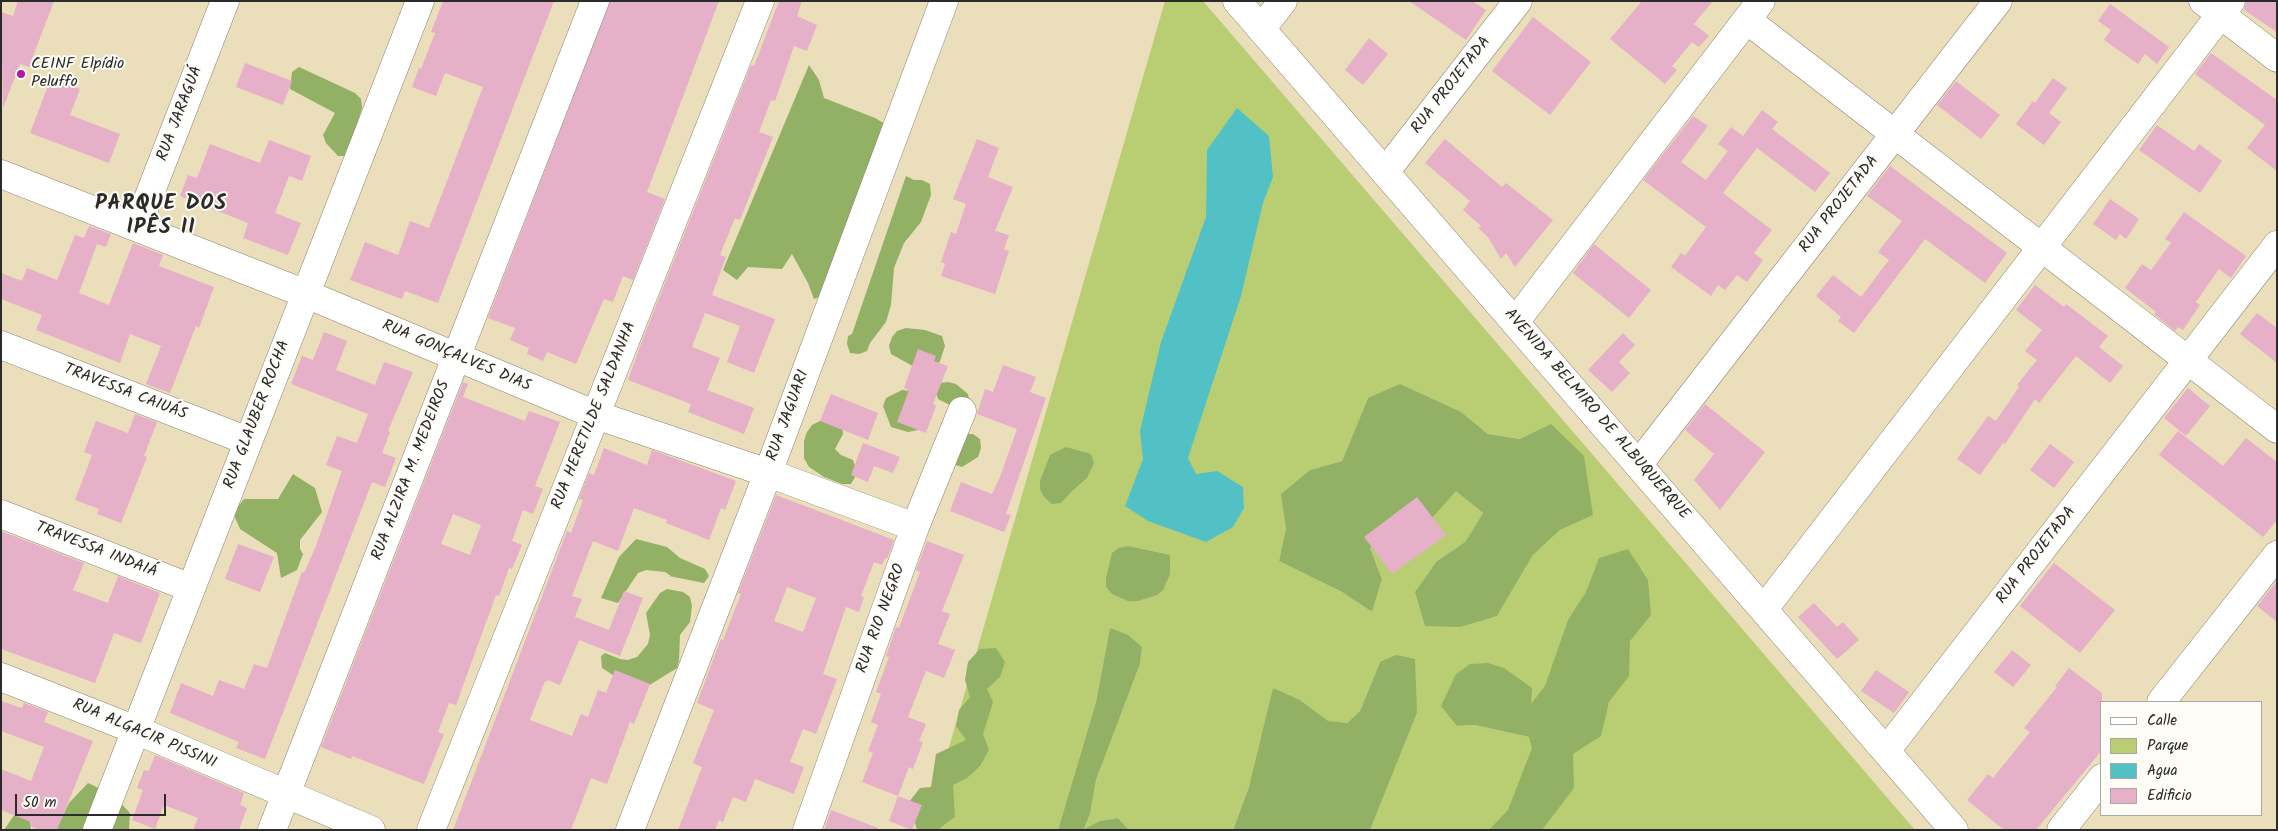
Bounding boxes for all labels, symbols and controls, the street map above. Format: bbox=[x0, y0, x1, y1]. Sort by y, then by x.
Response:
street label: RUA PROJETADA bbox=[1408, 34, 1496, 138]
place label: CEINF Elpídio Peluffo bbox=[31, 55, 124, 93]
street label: RUA JARAGUÁ bbox=[154, 64, 208, 164]
marker: CEINF Elpídio Peluffo bbox=[15, 68, 27, 80]
street label: RUA PROJETADA bbox=[1796, 153, 1884, 257]
district label: PARQUE DOS IPÊS II bbox=[94, 192, 228, 242]
street label: AVENIDA BELMIRO DE ALBUQUERQUE bbox=[1499, 306, 1693, 524]
street label: RUA GONÇALVES DIAS bbox=[379, 317, 533, 397]
street label: RUA HERETILDE SALDANHA bbox=[549, 319, 641, 513]
street label: RUA GLAUBER ROCHA bbox=[221, 338, 295, 492]
street label: TRAVESSA CAIUÁS bbox=[61, 361, 189, 425]
street label: RUA JAGUARI bbox=[764, 368, 814, 464]
street label: RUA ALZIRA M. MEDEIROS bbox=[369, 378, 455, 564]
street label: RUA PROJETADA bbox=[1993, 504, 2081, 608]
street label: TRAVESSA INDAIÁ bbox=[32, 519, 160, 583]
street label: RUA RIO NEGRO bbox=[853, 562, 911, 676]
street label: RUA ALGACIR PISSINI bbox=[69, 696, 219, 774]
legend bbox=[2100, 701, 2263, 816]
text: Calle bbox=[2147, 709, 2177, 733]
text: Parque bbox=[2147, 734, 2188, 758]
text: Agua bbox=[2147, 759, 2178, 783]
scale bar bbox=[18, 784, 169, 816]
text: Edificio bbox=[2147, 784, 2192, 808]
text: 50 m bbox=[23, 791, 57, 815]

